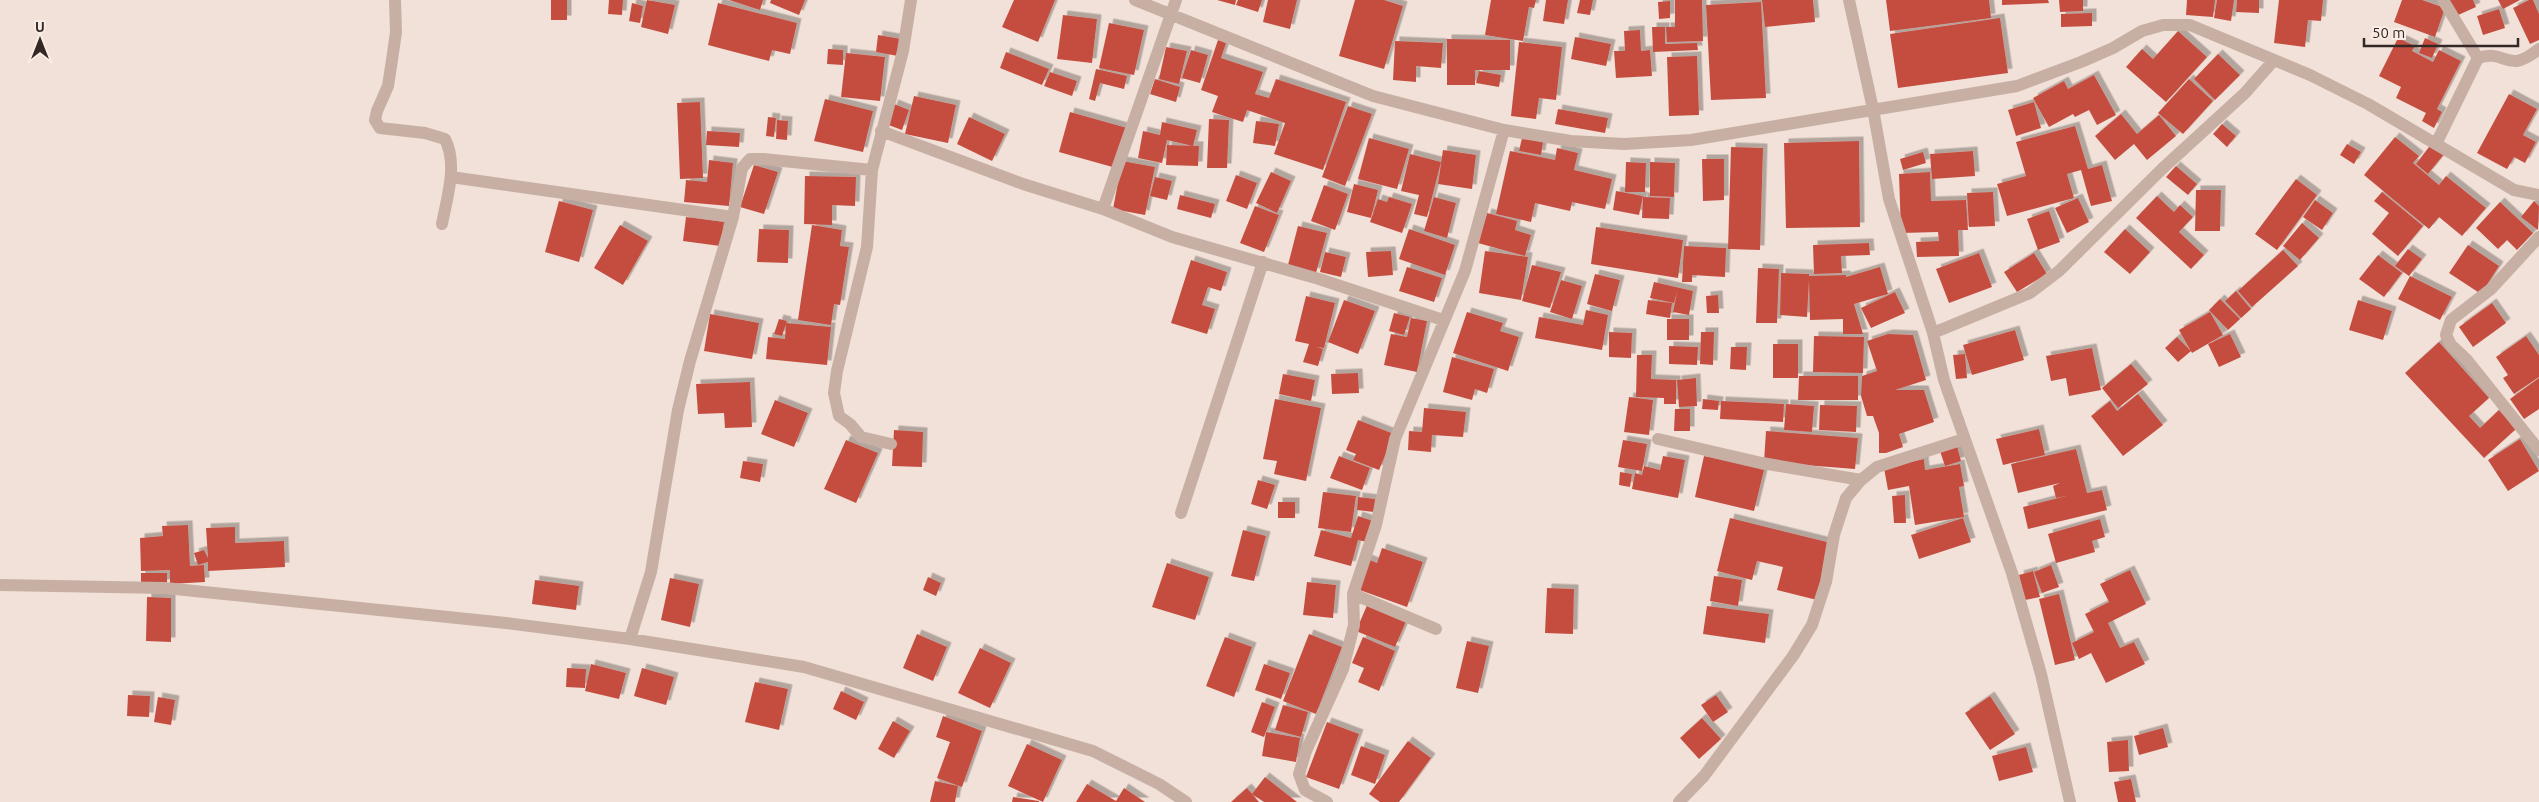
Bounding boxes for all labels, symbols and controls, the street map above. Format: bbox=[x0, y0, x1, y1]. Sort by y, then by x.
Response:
north arrow bbox=[15, 15, 65, 65]
scale bar bbox=[2364, 15, 2518, 47]
text: U bbox=[35, 19, 45, 35]
text: 50 m bbox=[2372, 24, 2405, 41]

